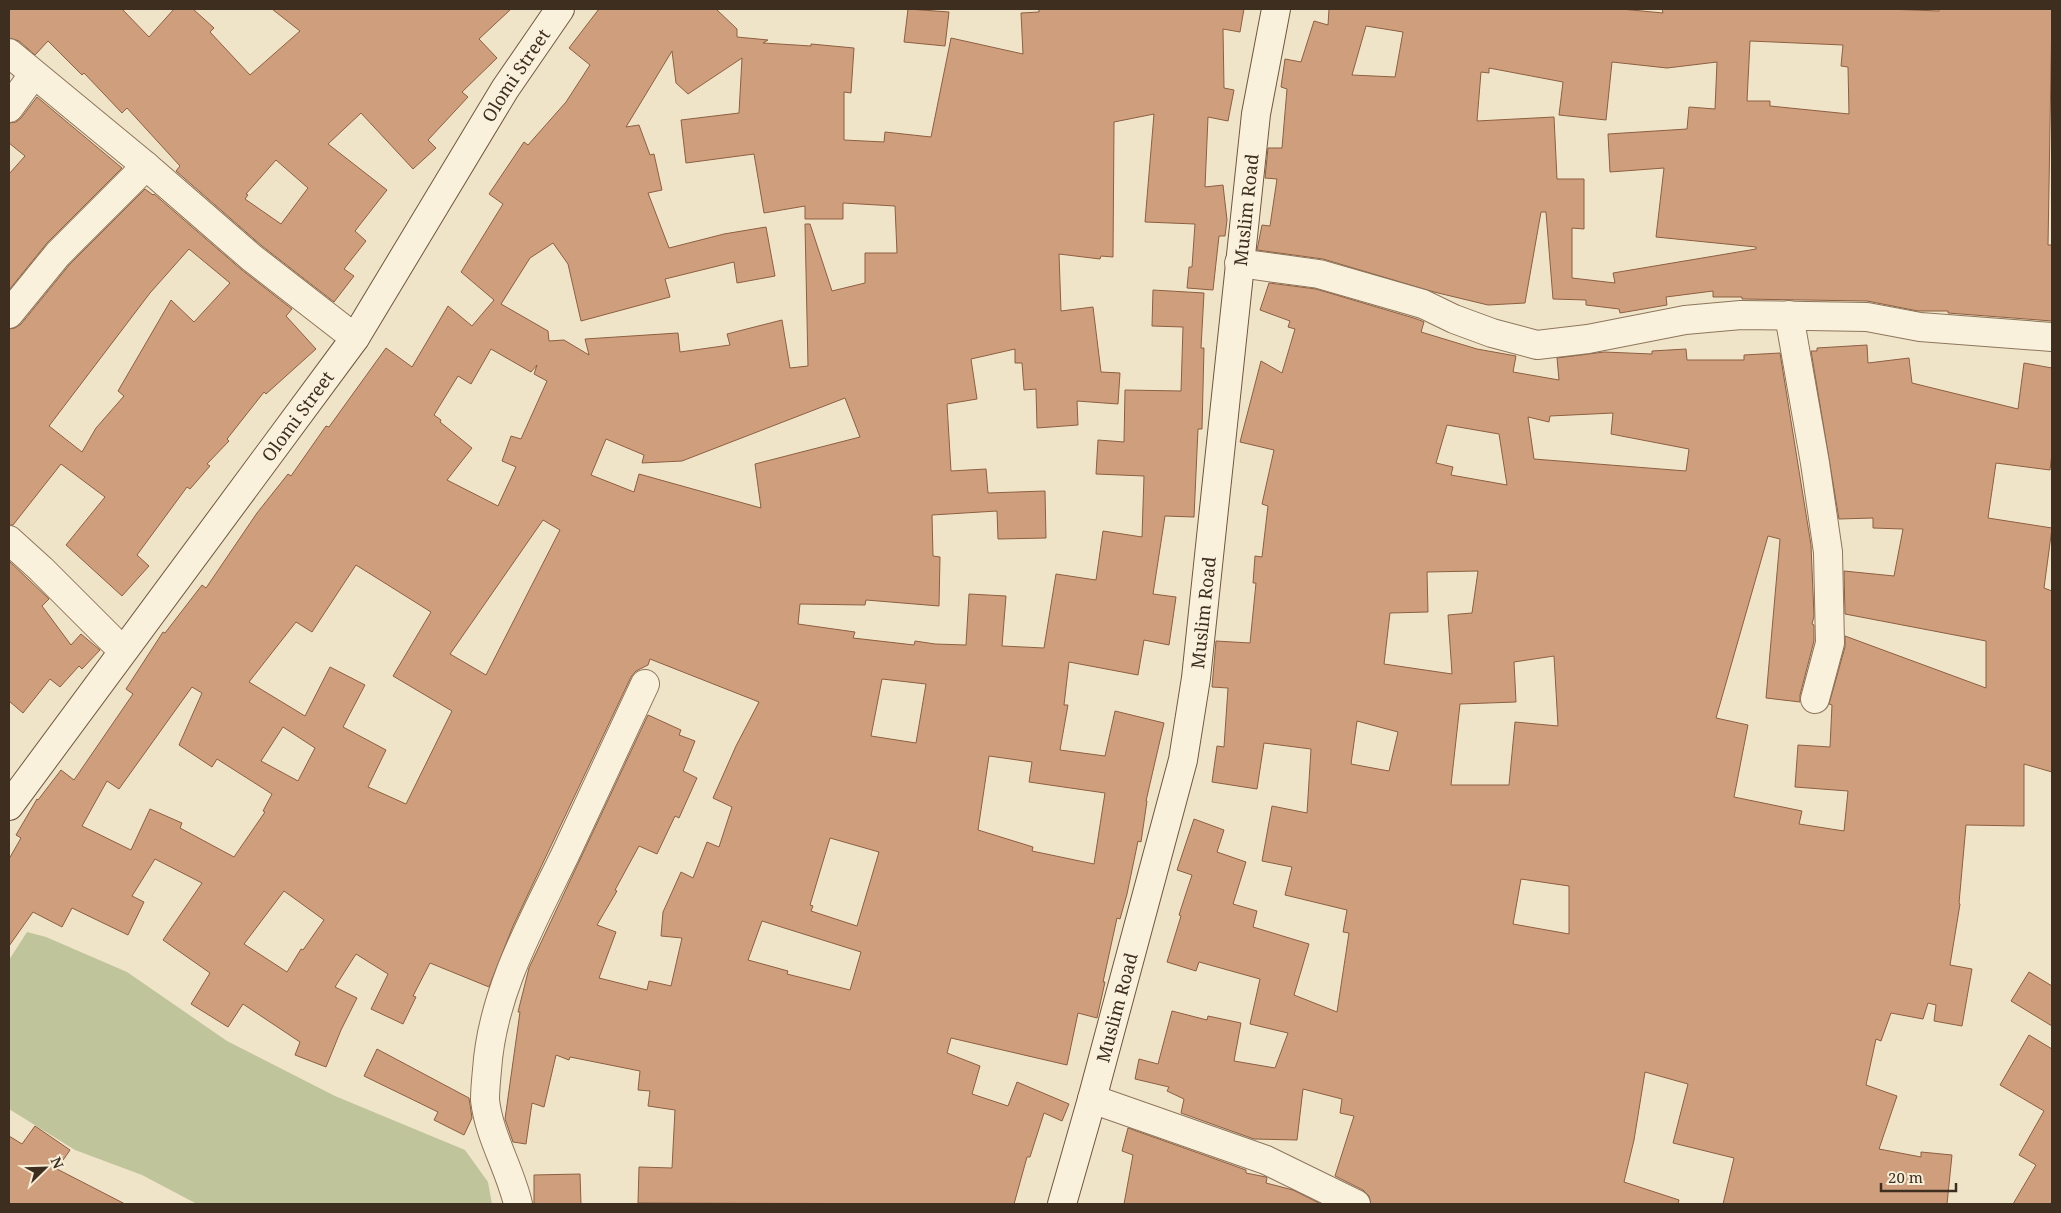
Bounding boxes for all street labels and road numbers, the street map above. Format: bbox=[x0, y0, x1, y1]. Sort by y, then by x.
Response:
street label: Olomi Street bbox=[476, 24, 555, 126]
street label: Muslim Road bbox=[1228, 152, 1264, 267]
street label: Olomi Street bbox=[256, 366, 339, 466]
street label: Muslim Road bbox=[1185, 555, 1221, 670]
street label: Muslim Road bbox=[1090, 950, 1143, 1065]

